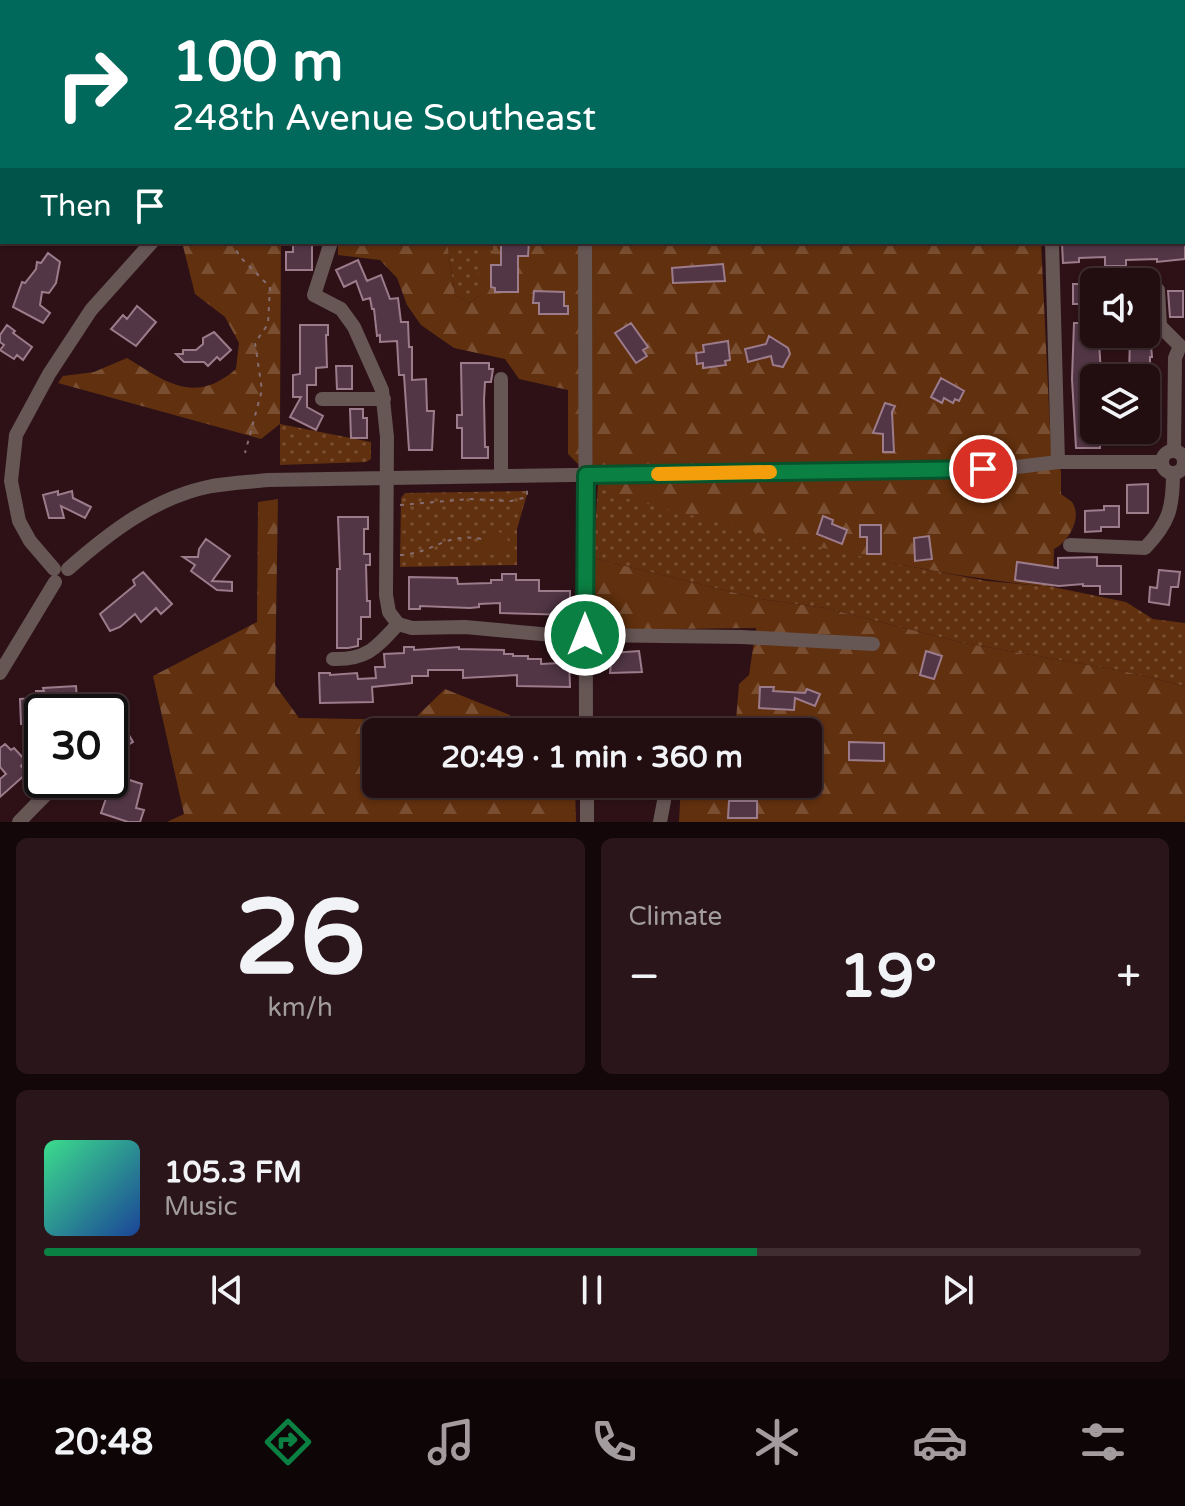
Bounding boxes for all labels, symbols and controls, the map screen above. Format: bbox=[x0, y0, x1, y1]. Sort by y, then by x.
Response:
text: 100 m bbox=[172, 29, 343, 96]
icon: right bbox=[40, 32, 144, 136]
text: 248th Avenue Southeast bbox=[172, 97, 596, 140]
icon: arrive bbox=[128, 184, 172, 228]
text: Then bbox=[40, 188, 112, 225]
map controls bbox=[1080, 268, 1160, 444]
button: sound bbox=[1080, 268, 1160, 348]
button: layers bbox=[1080, 364, 1160, 444]
pin bbox=[949, 435, 1017, 503]
icon: arrive bbox=[961, 447, 1005, 491]
position arrow bbox=[543, 593, 627, 677]
speed limit sign: 30 bbox=[24, 694, 128, 798]
text: 20:49 · 1 min · 360 m bbox=[441, 739, 743, 776]
text: 26 bbox=[235, 877, 366, 1002]
text: Climate bbox=[629, 901, 722, 932]
text: 19° bbox=[839, 941, 937, 1013]
text: − bbox=[629, 951, 660, 1004]
text: + bbox=[1116, 951, 1141, 1004]
text: km/h bbox=[268, 992, 333, 1023]
text: 105.3 FM bbox=[164, 1154, 302, 1191]
text: Music bbox=[164, 1191, 237, 1222]
icon: previous bbox=[205, 1268, 249, 1312]
icon: pause bbox=[570, 1268, 614, 1312]
icon: next bbox=[936, 1268, 980, 1312]
icon: directions bbox=[260, 1414, 316, 1470]
icon: music bbox=[423, 1414, 479, 1470]
icon: phone bbox=[586, 1414, 642, 1470]
icon: climate bbox=[749, 1414, 805, 1470]
icon: car bbox=[912, 1414, 968, 1470]
icon: filters bbox=[1075, 1414, 1131, 1470]
text: 20:48 bbox=[54, 1421, 153, 1464]

